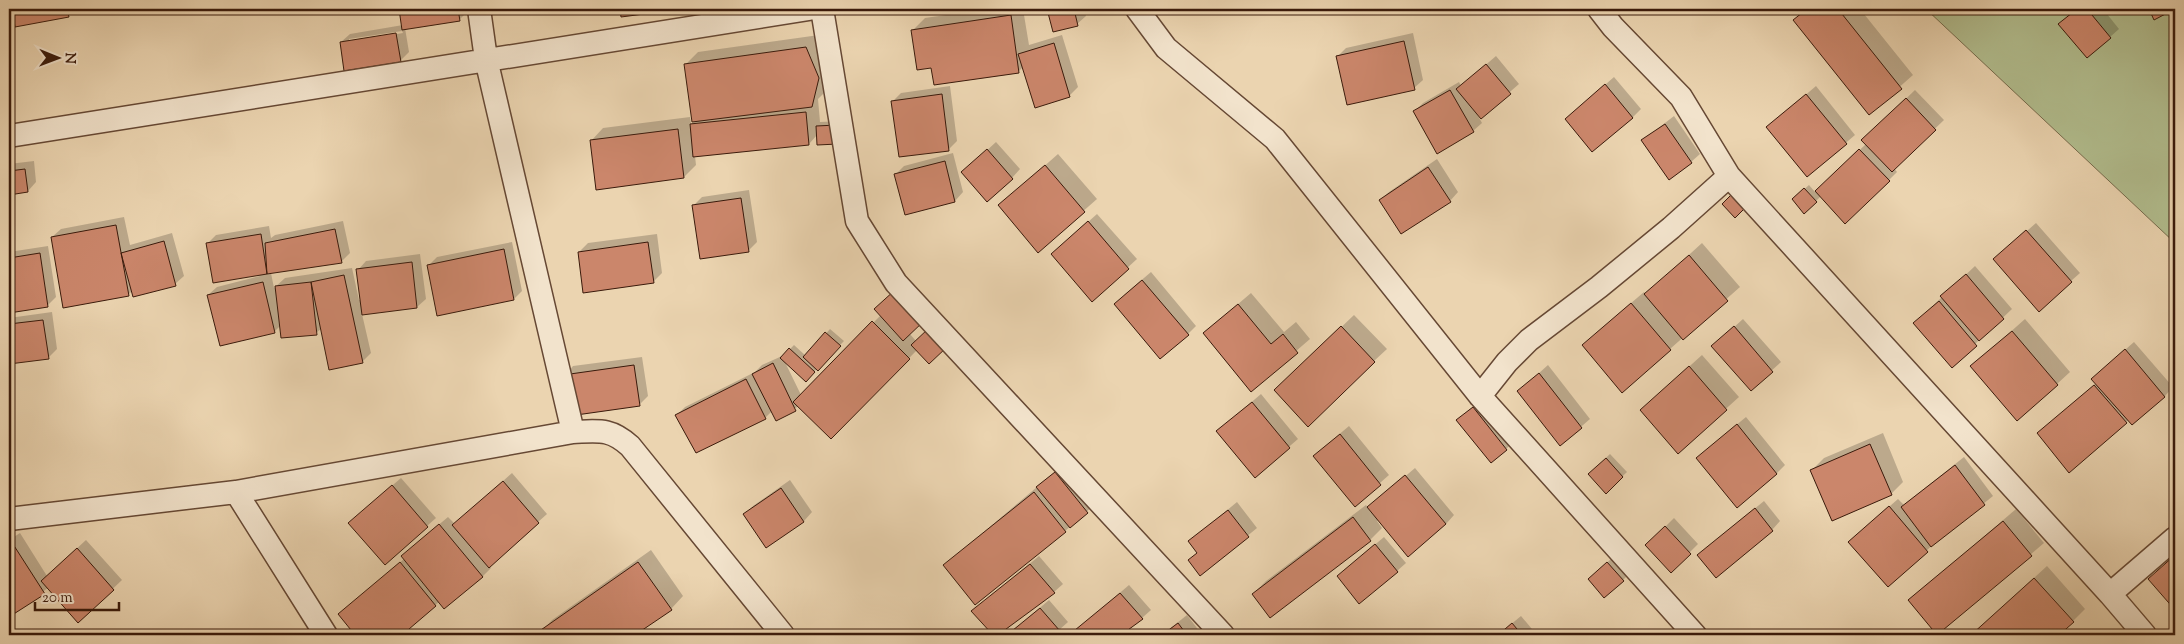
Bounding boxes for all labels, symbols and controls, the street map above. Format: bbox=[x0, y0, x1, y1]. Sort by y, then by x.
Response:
north arrow bbox=[32, 32, 82, 82]
text: N bbox=[59, 52, 79, 64]
scale bar bbox=[35, 579, 119, 611]
text: 20 m bbox=[42, 588, 73, 609]

